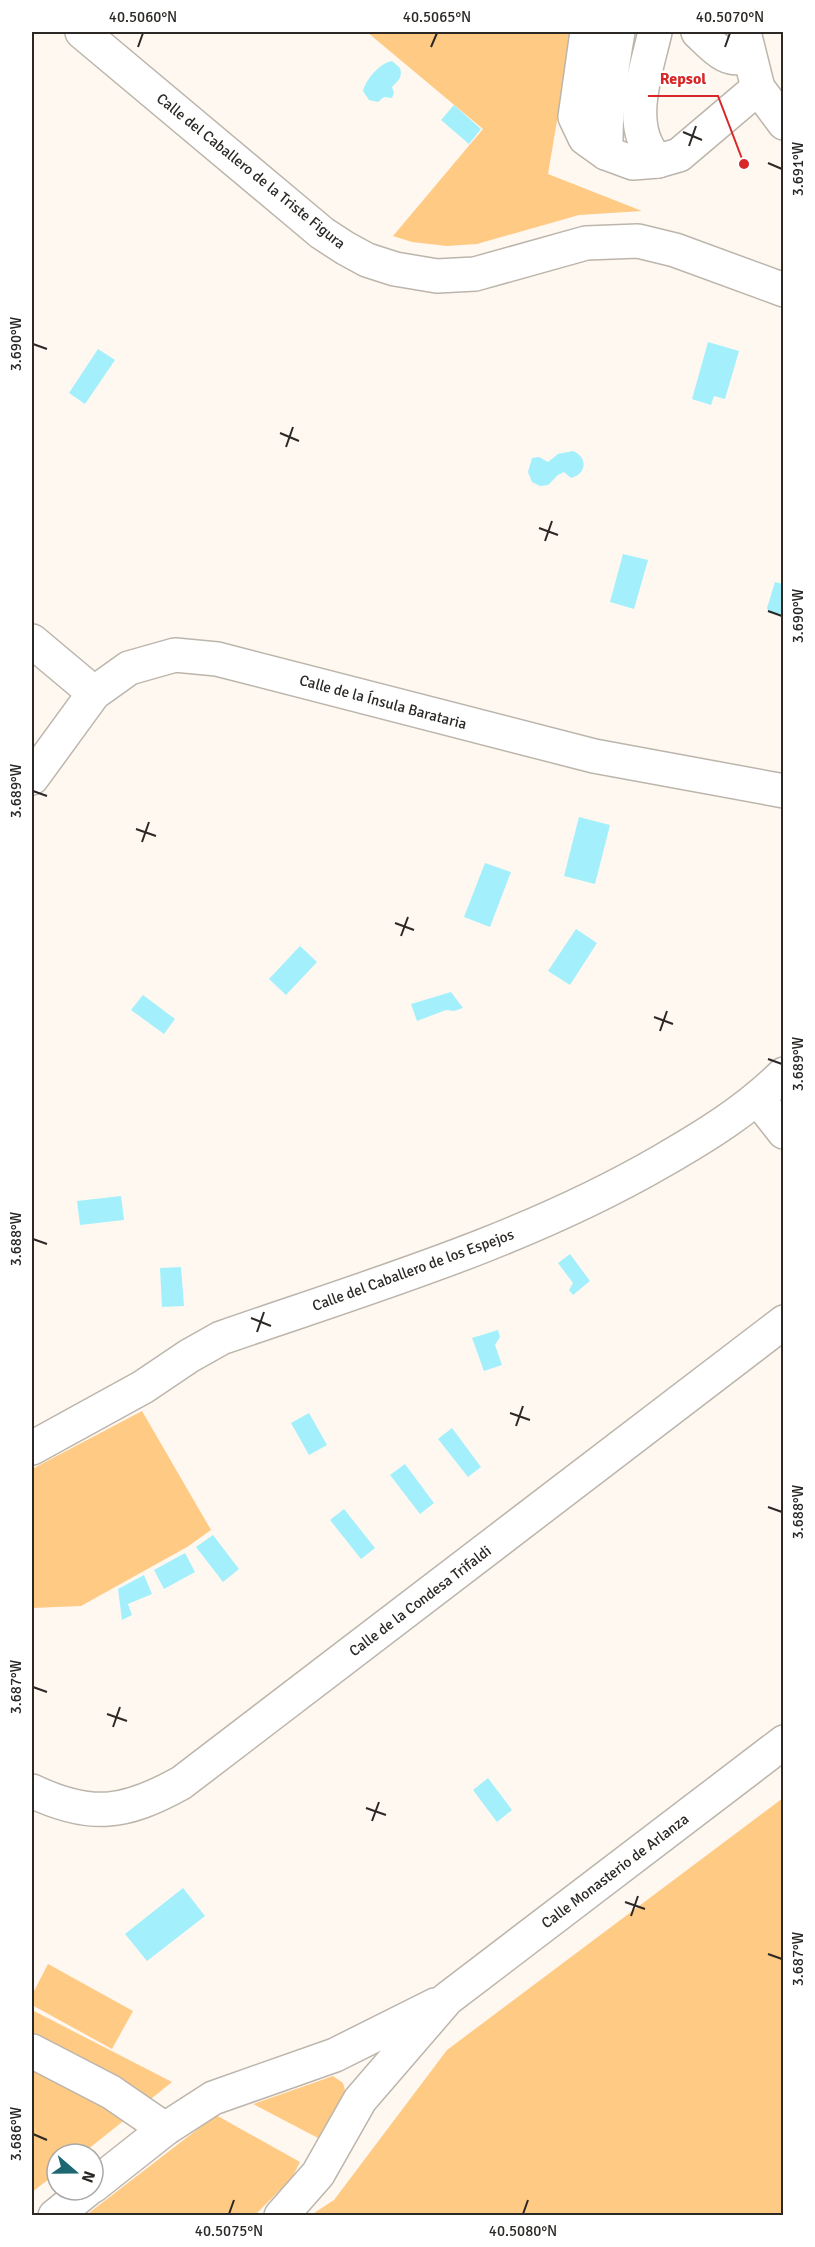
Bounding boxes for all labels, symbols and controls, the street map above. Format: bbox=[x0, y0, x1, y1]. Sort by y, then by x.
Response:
text: 40.5060°N bbox=[109, 8, 177, 26]
text: 40.5065°N bbox=[403, 8, 471, 26]
text: 40.5070°N bbox=[696, 8, 764, 26]
callout: Repsol bbox=[648, 62, 718, 96]
text: Repsol bbox=[660, 69, 706, 89]
street label: Calle del Caballero de la Triste Figura bbox=[153, 89, 349, 253]
text: 3.691°W bbox=[789, 141, 807, 196]
text: 3.690°W bbox=[7, 316, 25, 371]
text: 3.690°W bbox=[789, 588, 807, 643]
street label: Calle de la Ínsula Barataria bbox=[297, 670, 469, 733]
text: 3.689°W bbox=[7, 763, 25, 818]
text: 3.689°W bbox=[789, 1036, 807, 1091]
text: 3.688°W bbox=[7, 1211, 25, 1266]
street label: Calle del Caballero de los Espejos bbox=[310, 1225, 517, 1315]
text: 3.688°W bbox=[789, 1484, 807, 1539]
street label: Calle de la Condesa Trifaldi bbox=[345, 1542, 495, 1660]
text: 3.687°W bbox=[7, 1659, 25, 1714]
street label: Calle Monasterio de Arlanza bbox=[538, 1810, 692, 1932]
text: 3.687°W bbox=[789, 1931, 807, 1986]
text: 3.686°W bbox=[7, 2106, 25, 2161]
north arrow bbox=[45, 2142, 105, 2202]
text: N bbox=[77, 2168, 99, 2185]
text: 40.5075°N bbox=[195, 2222, 263, 2240]
text: 40.5080°N bbox=[489, 2222, 557, 2240]

